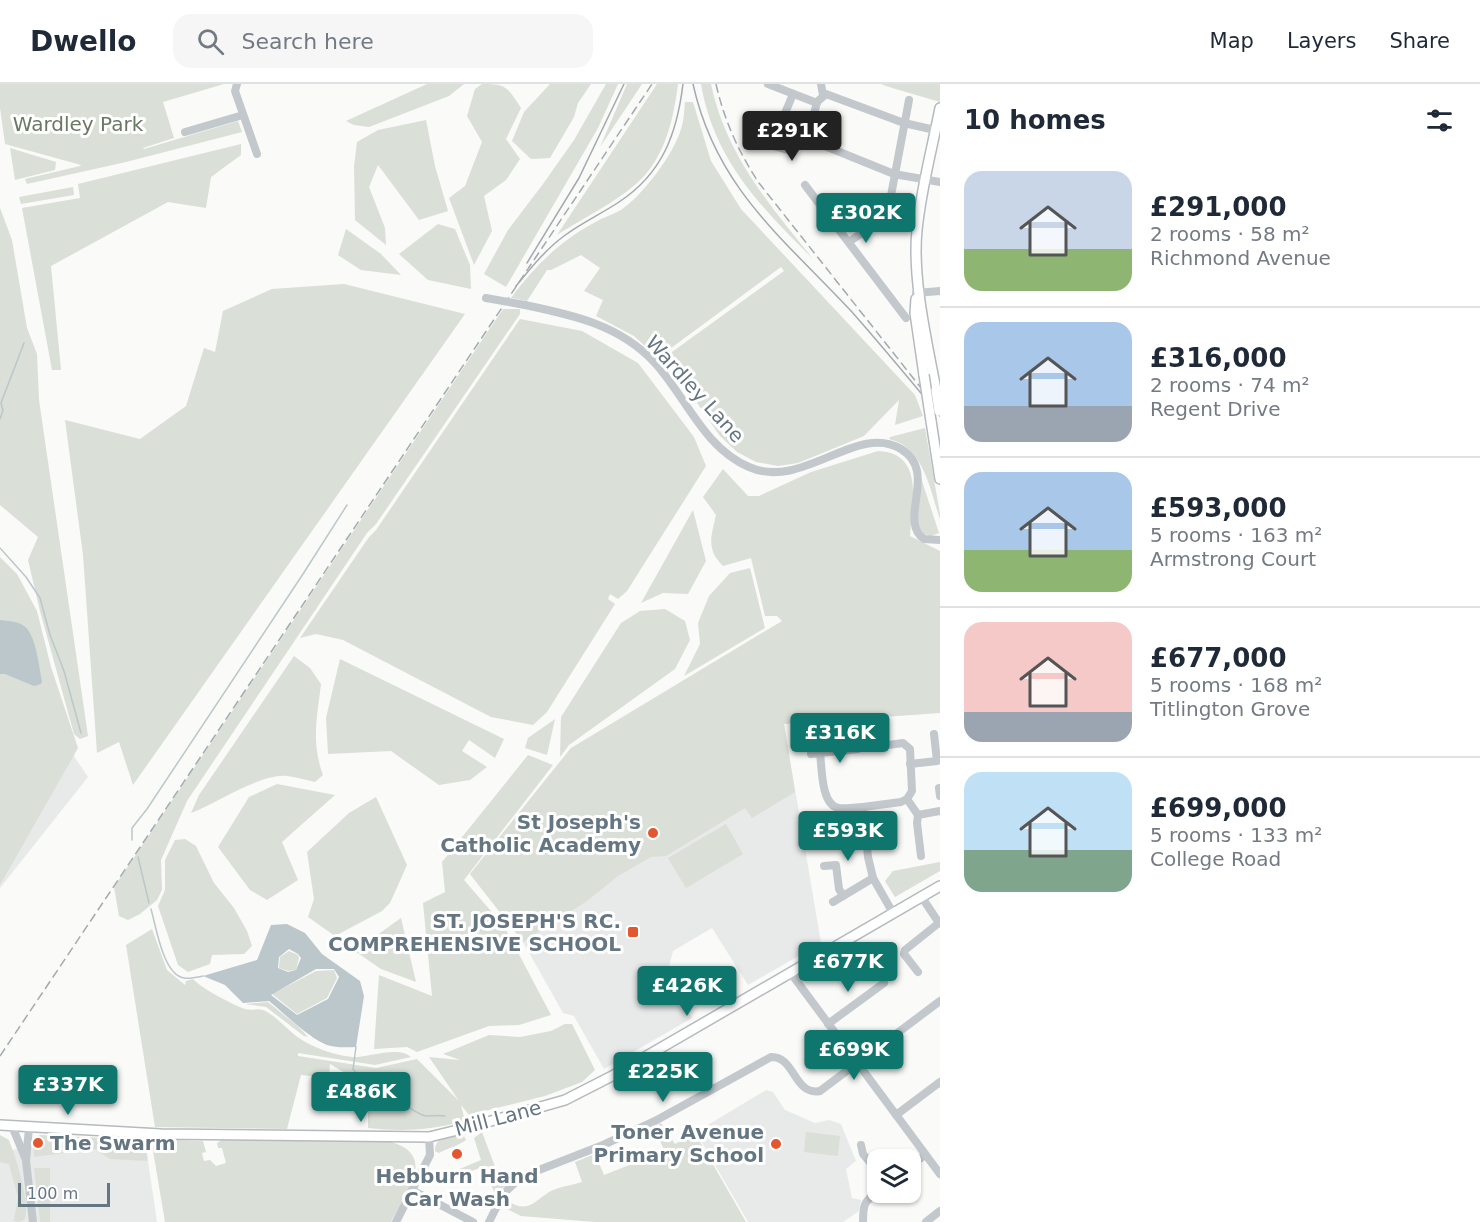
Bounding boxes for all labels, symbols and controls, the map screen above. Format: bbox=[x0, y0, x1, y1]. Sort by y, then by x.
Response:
search box bbox=[173, 14, 593, 68]
text: Dwello bbox=[30, 25, 137, 58]
icon: search bbox=[194, 25, 227, 58]
text: Search here bbox=[242, 29, 374, 54]
text: Map bbox=[1210, 29, 1254, 53]
text: Layers bbox=[1287, 29, 1356, 53]
text: Share bbox=[1389, 29, 1450, 53]
icon: filters bbox=[1423, 104, 1456, 137]
text: 10 homes bbox=[964, 105, 1106, 135]
pin: £291K bbox=[750, 111, 834, 162]
park label: Wardley Park bbox=[13, 112, 144, 136]
text: £291K bbox=[756, 118, 828, 142]
text: £291,000 bbox=[1150, 192, 1287, 222]
pin: £302K bbox=[824, 193, 908, 244]
icon: home bbox=[1012, 195, 1084, 267]
text: £302K bbox=[830, 200, 902, 224]
text: 2 rooms · 58 m² bbox=[1150, 222, 1310, 246]
text: Richmond Avenue bbox=[1150, 246, 1331, 270]
street label: Wardley Lane bbox=[641, 331, 749, 447]
text: £316,000 bbox=[1150, 343, 1287, 373]
icon: home bbox=[1012, 346, 1084, 418]
text: 2 rooms · 74 m² bbox=[1150, 373, 1310, 397]
text: Regent Drive bbox=[1150, 397, 1281, 421]
text: £593,000 bbox=[1150, 493, 1287, 523]
icon: home bbox=[1012, 496, 1084, 568]
text: 5 rooms · 163 m² bbox=[1150, 523, 1322, 547]
text: Armstrong Court bbox=[1150, 547, 1316, 571]
text: £677,000 bbox=[1150, 643, 1287, 673]
icon: home bbox=[1012, 646, 1084, 718]
text: 5 rooms · 168 m² bbox=[1150, 673, 1322, 697]
text: Titlington Grove bbox=[1150, 697, 1310, 721]
pin: £316K bbox=[798, 713, 882, 764]
text: £316K bbox=[804, 720, 876, 744]
text: £699,000 bbox=[1150, 793, 1287, 823]
icon: home bbox=[1012, 796, 1084, 868]
place label: St Joseph's Catholic Academy bbox=[440, 810, 641, 857]
pin: £593K bbox=[806, 811, 890, 862]
text: £593K bbox=[812, 818, 884, 842]
text: 5 rooms · 133 m² bbox=[1150, 823, 1322, 847]
marker: St Joseph's Catholic Academy bbox=[646, 826, 660, 840]
text: College Road bbox=[1150, 847, 1281, 871]
place label: ST. JOSEPH'S RC. COMPREHENSIVE SCHOOL bbox=[328, 909, 621, 956]
marker: ST. JOSEPH'S RC. COMPREHENSIVE SCHOOL bbox=[626, 925, 640, 939]
pin: £677K bbox=[806, 942, 890, 993]
text: £677K bbox=[812, 949, 884, 973]
pin: £426K bbox=[645, 966, 729, 1017]
text: £426K bbox=[651, 973, 723, 997]
pin: £699K bbox=[812, 1030, 896, 1081]
text: £699K bbox=[818, 1037, 890, 1061]
pin: £225K bbox=[621, 1052, 705, 1103]
text: £225K bbox=[627, 1059, 699, 1083]
pin: £337K bbox=[26, 1065, 110, 1116]
text: £337K bbox=[32, 1072, 104, 1096]
pin: £486K bbox=[319, 1072, 403, 1123]
text: £486K bbox=[325, 1079, 397, 1103]
street label: Mill Lane bbox=[452, 1095, 544, 1141]
place label: Toner Avenue Primary School bbox=[594, 1120, 764, 1167]
place label: The Swarm bbox=[50, 1131, 176, 1155]
marker: The Swarm bbox=[31, 1136, 45, 1150]
marker: Toner Avenue Primary School bbox=[769, 1137, 783, 1151]
marker: Hebburn Hand Car Wash bbox=[450, 1147, 464, 1161]
map controls bbox=[867, 1149, 921, 1203]
button: layers bbox=[867, 1149, 921, 1203]
place label: Hebburn Hand Car Wash bbox=[375, 1164, 539, 1211]
scale bar bbox=[18, 1180, 110, 1208]
text: 100 m bbox=[27, 1184, 78, 1203]

